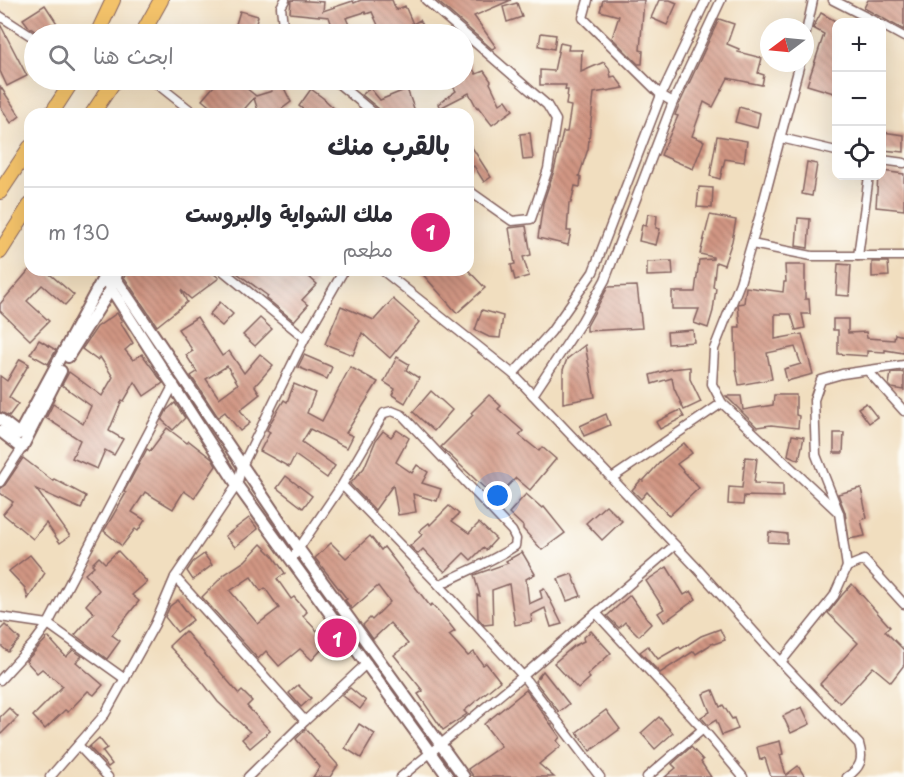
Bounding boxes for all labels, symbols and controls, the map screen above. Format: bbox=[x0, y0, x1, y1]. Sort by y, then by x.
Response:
north arrow bbox=[760, 18, 814, 72]
map controls bbox=[832, 18, 886, 180]
button: + bbox=[832, 18, 886, 72]
search box bbox=[24, 24, 474, 90]
text: ابحث هنا bbox=[93, 38, 174, 71]
icon: search bbox=[45, 41, 78, 74]
button: − bbox=[832, 72, 886, 126]
text: بالقرب منك bbox=[328, 125, 450, 164]
button: locate bbox=[832, 126, 886, 180]
text: ملك الشواية والبروست bbox=[185, 196, 393, 229]
text: 130 m bbox=[48, 217, 110, 247]
text: 1 bbox=[426, 217, 435, 247]
text: مطعم bbox=[342, 234, 393, 264]
your location bbox=[483, 481, 512, 510]
pin: 1 bbox=[318, 616, 356, 660]

